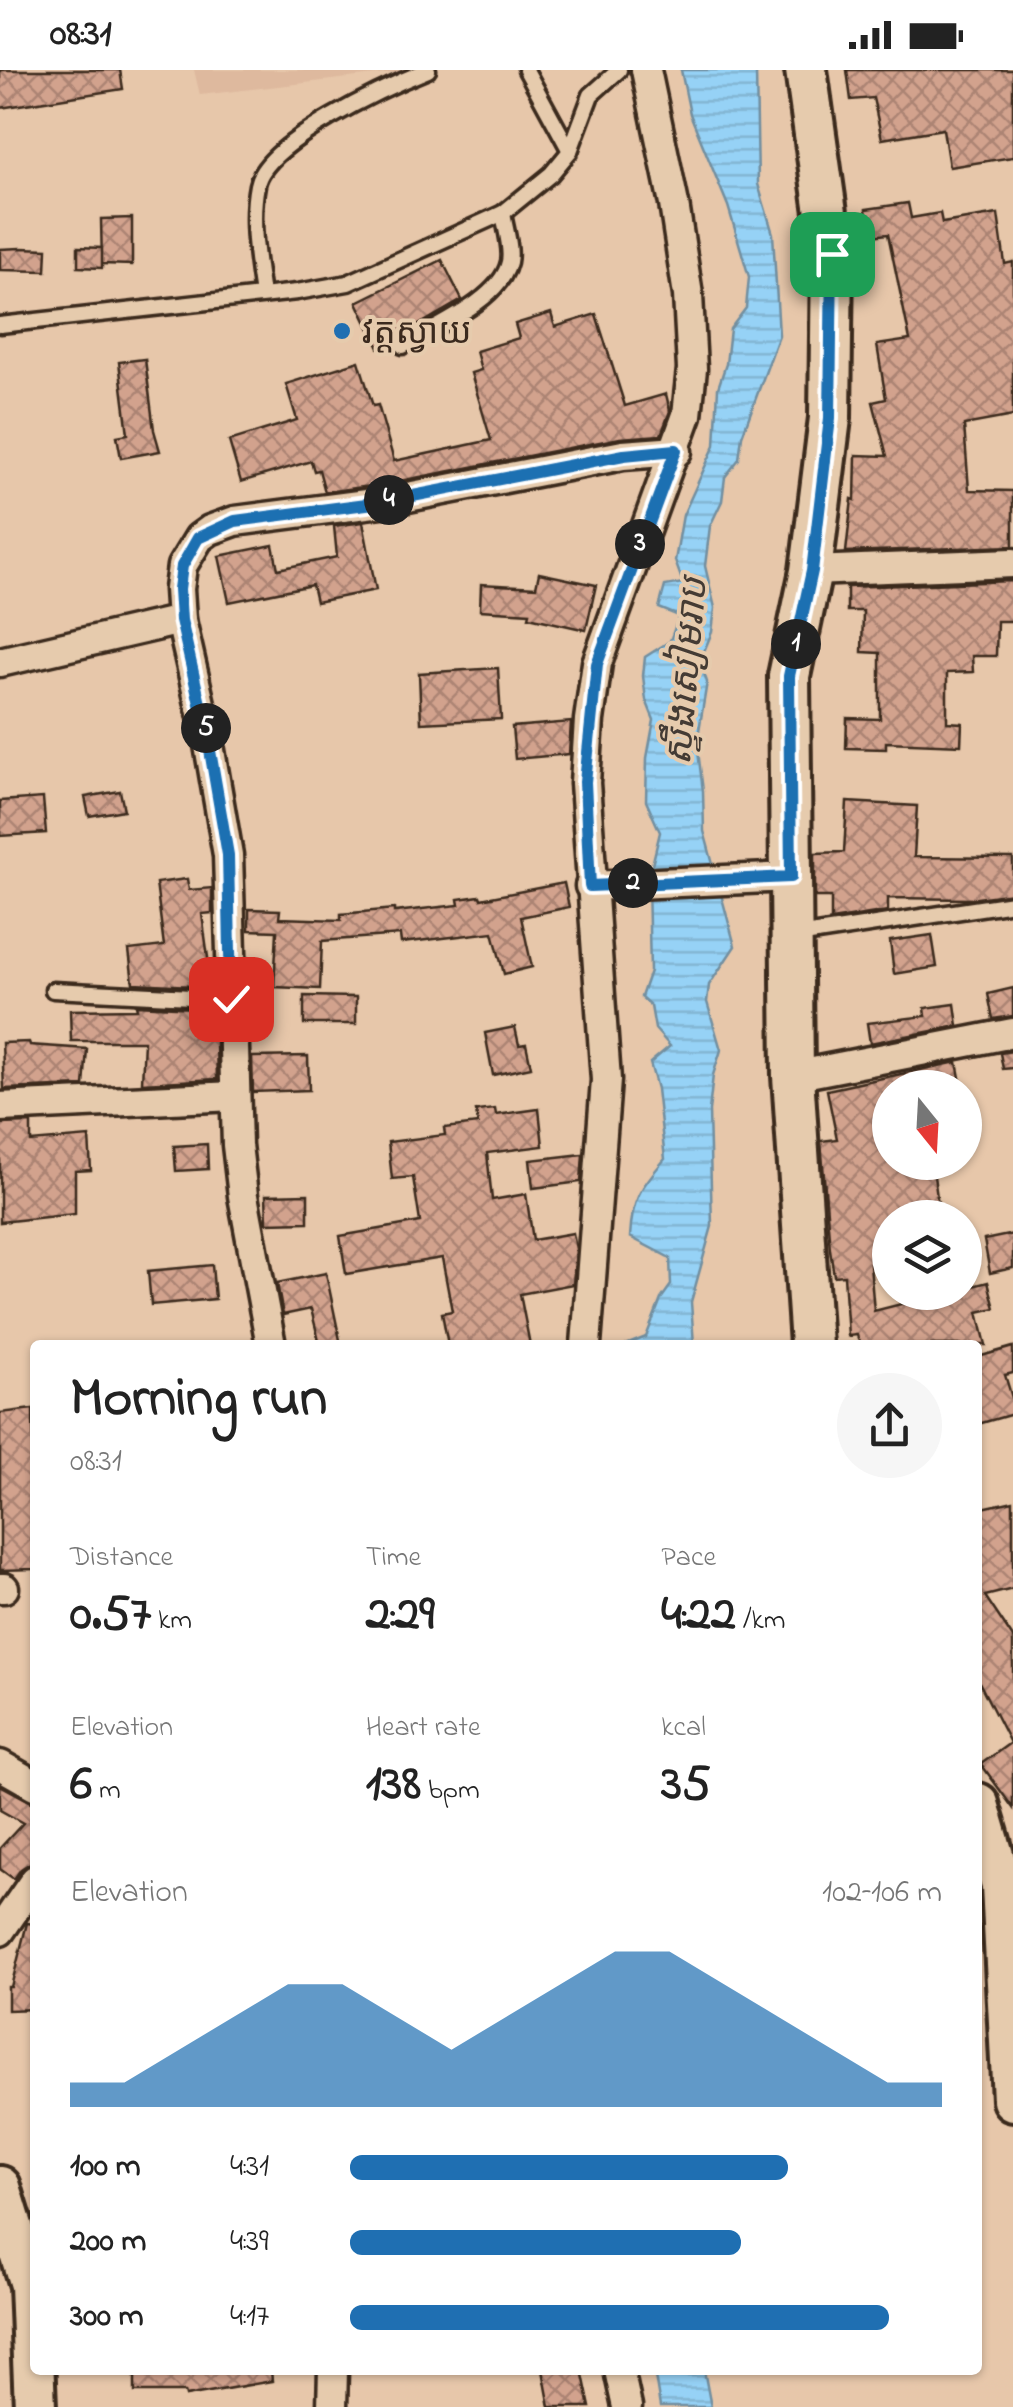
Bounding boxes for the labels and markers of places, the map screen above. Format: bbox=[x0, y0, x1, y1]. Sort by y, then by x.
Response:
pin bbox=[790, 212, 875, 297]
place label: វត្តស្វាយ bbox=[362, 309, 472, 360]
marker: វត្តស្វាយ bbox=[331, 320, 353, 342]
pin: 4 bbox=[364, 475, 414, 525]
pin: 3 bbox=[615, 519, 665, 569]
pin: 1 bbox=[771, 619, 821, 669]
pin: 5 bbox=[181, 703, 231, 753]
pin: 2 bbox=[608, 858, 658, 908]
pin bbox=[189, 957, 274, 1042]

